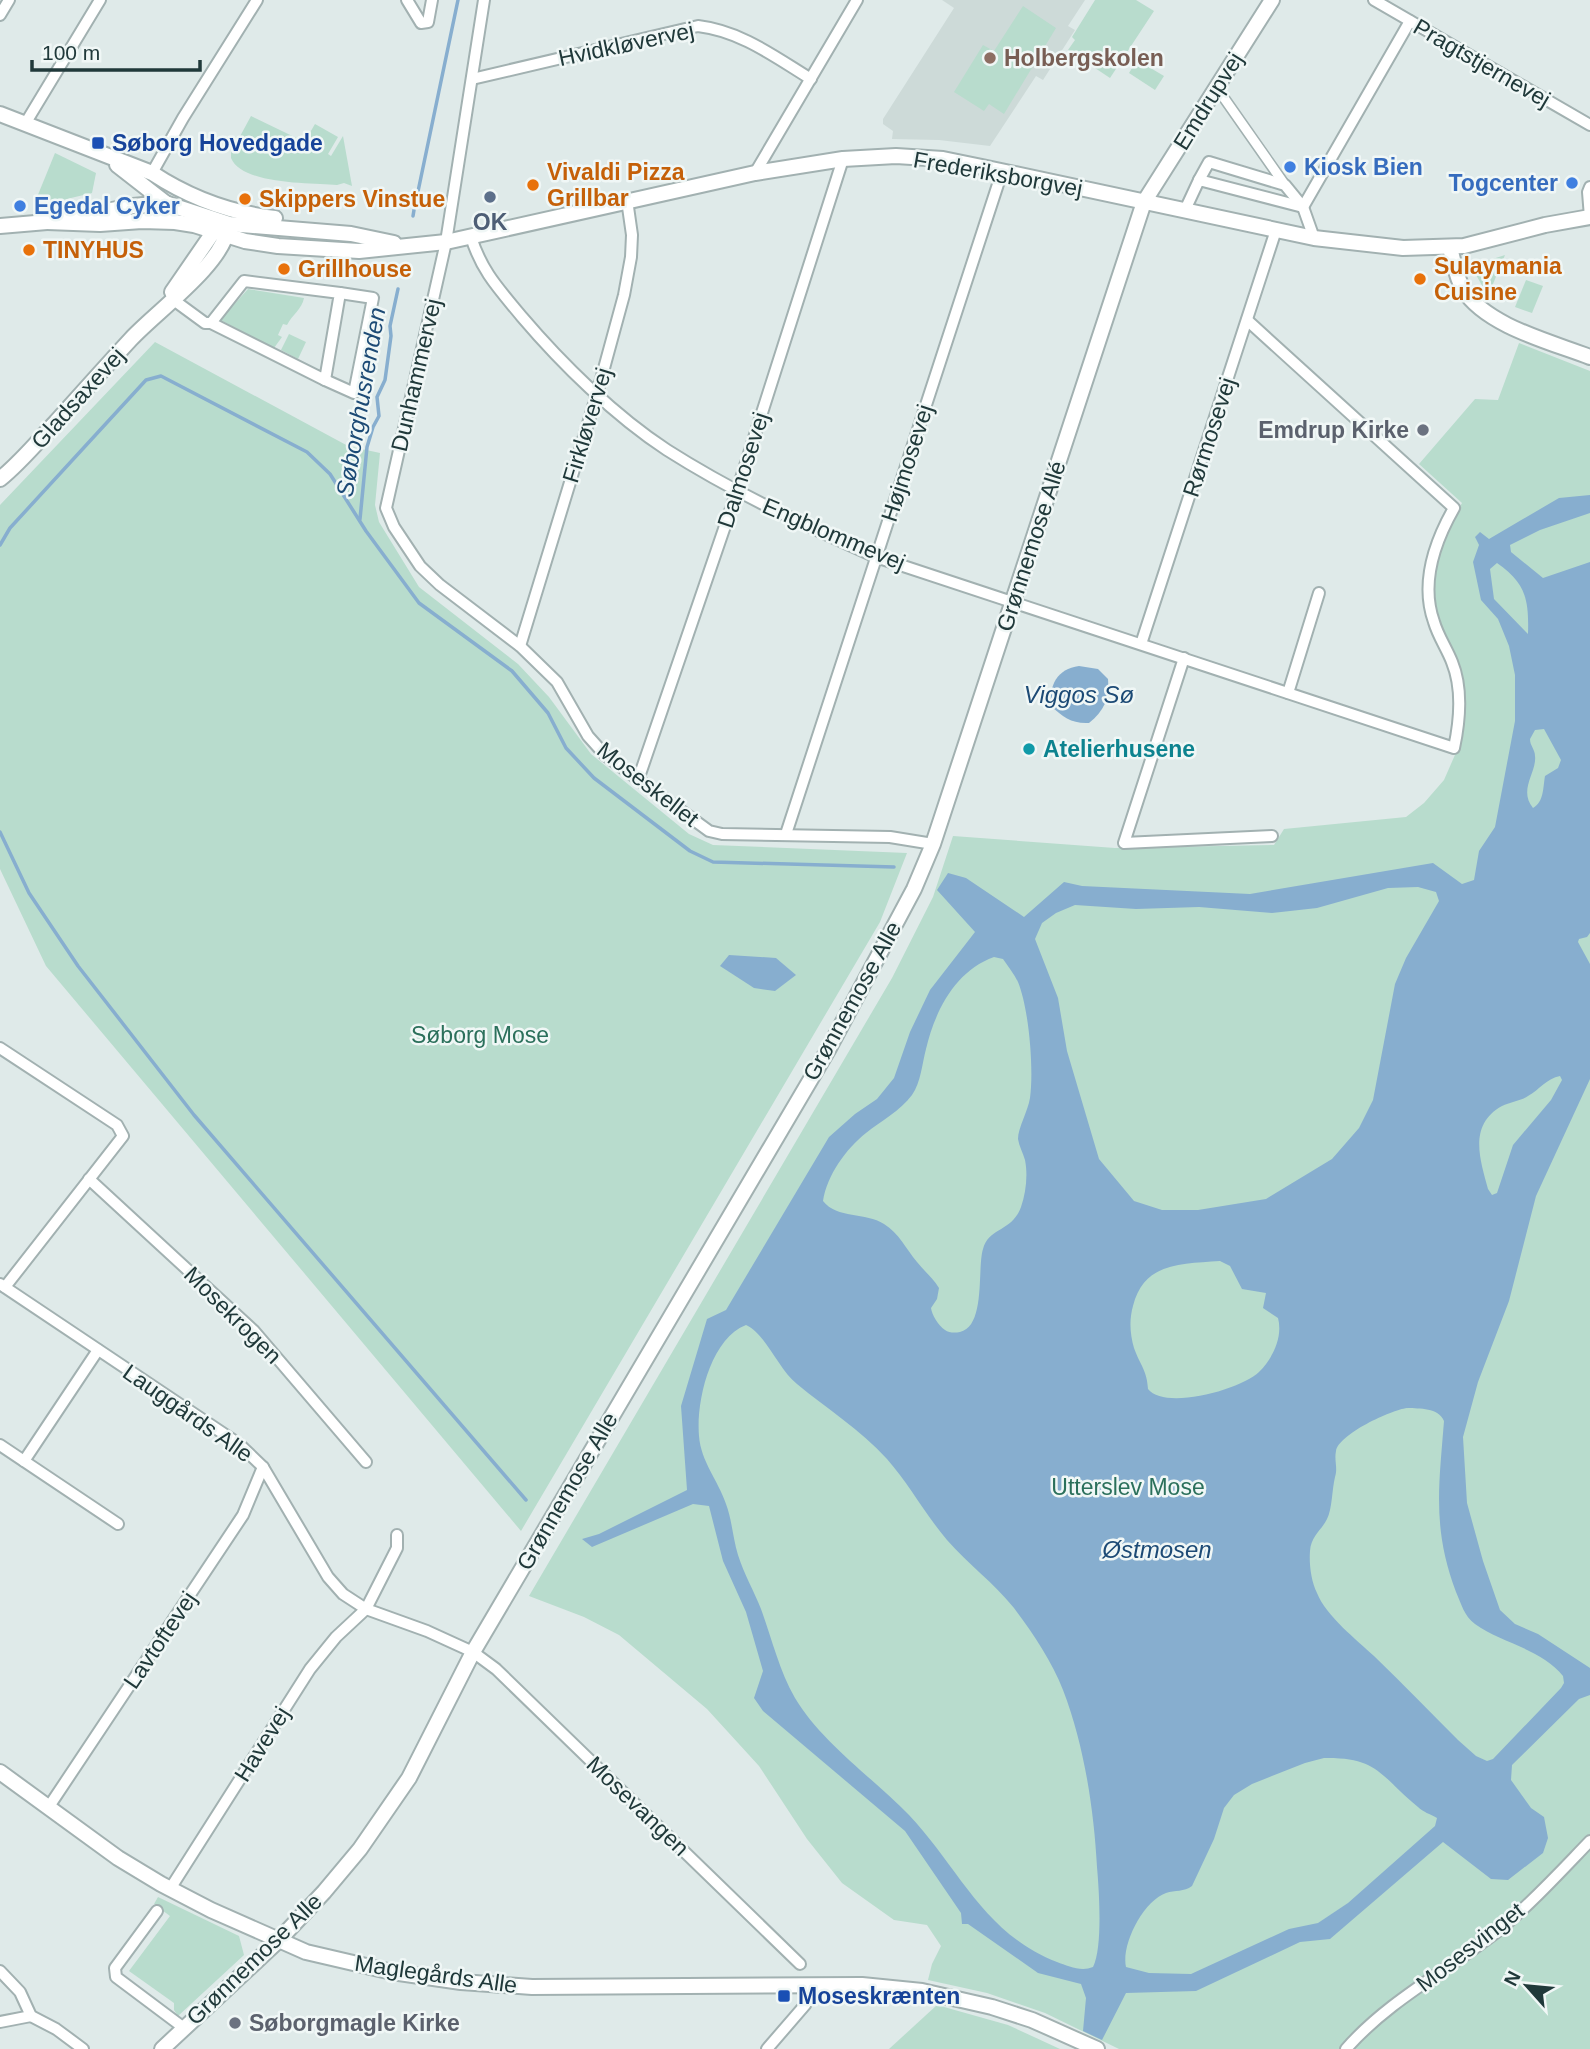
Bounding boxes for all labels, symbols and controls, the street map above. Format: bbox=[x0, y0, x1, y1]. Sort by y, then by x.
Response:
street label: Pragtstjernevej bbox=[1409, 13, 1555, 113]
street label: Hvidkløvervej bbox=[556, 17, 696, 71]
scale bar bbox=[32, 28, 200, 72]
text: 100 m bbox=[42, 41, 100, 64]
place label: Holbergskolen bbox=[1004, 45, 1164, 71]
street label: Emdrupvej bbox=[1168, 47, 1248, 155]
marker: Holbergskolen bbox=[982, 50, 998, 66]
place label: Søborg Hovedgade bbox=[112, 130, 323, 156]
marker: Søborg Hovedgade bbox=[90, 135, 106, 151]
street label: Frederiksborgvej bbox=[911, 146, 1085, 202]
place label: Kiosk Bien bbox=[1304, 154, 1423, 180]
place label: Vivaldi Pizza Grillbar bbox=[547, 159, 685, 211]
marker: Kiosk Bien bbox=[1282, 159, 1298, 175]
place label: Togcenter bbox=[1449, 170, 1558, 196]
marker: Togcenter bbox=[1564, 175, 1580, 191]
marker: Vivaldi Pizza Grillbar bbox=[525, 177, 541, 193]
place label: Skippers Vinstue bbox=[259, 186, 445, 212]
marker: OK bbox=[482, 189, 498, 205]
marker: Skippers Vinstue bbox=[237, 191, 253, 207]
place label: Egedal Cyker bbox=[34, 193, 180, 219]
marker: Egedal Cyker bbox=[12, 198, 28, 214]
place label: OK bbox=[473, 209, 508, 235]
place label: TINYHUS bbox=[43, 237, 144, 263]
marker: TINYHUS bbox=[21, 242, 37, 258]
place label: Sulaymania Cuisine bbox=[1434, 253, 1562, 305]
place label: Grillhouse bbox=[298, 256, 412, 282]
marker: Grillhouse bbox=[276, 261, 292, 277]
marker: Sulaymania Cuisine bbox=[1412, 271, 1428, 287]
street label: Dunhammervej bbox=[386, 296, 446, 454]
water label: Søborghusrenden bbox=[331, 305, 390, 499]
street label: Gladsaxevej bbox=[26, 342, 130, 454]
street label: Firkløvervej bbox=[557, 364, 617, 486]
street label: Rørmosevej bbox=[1177, 374, 1241, 500]
street label: Højmosevej bbox=[876, 401, 938, 525]
street label: Dalmosevej bbox=[712, 409, 774, 531]
place label: Emdrup Kirke bbox=[1258, 417, 1409, 443]
marker: Emdrup Kirke bbox=[1415, 422, 1431, 438]
street label: Grønnemose Allé bbox=[991, 457, 1071, 635]
street label: Engblommevej bbox=[759, 492, 909, 576]
water label: Viggos Sø bbox=[1024, 681, 1134, 708]
street label: Moseskellet bbox=[592, 736, 704, 832]
place label: Atelierhusene bbox=[1043, 736, 1195, 762]
marker: Atelierhusene bbox=[1021, 741, 1037, 757]
street label: Grønnemose Alle bbox=[798, 917, 906, 1085]
park label: Søborg Mose bbox=[411, 1022, 549, 1048]
street label: Mosekrogen bbox=[179, 1261, 287, 1369]
street label: Lauggårds Alle bbox=[118, 1359, 258, 1467]
street label: Grønnemose Alle bbox=[511, 1408, 623, 1574]
park label: Utterslev Mose bbox=[1051, 1474, 1205, 1500]
water label: Østmosen bbox=[1101, 1536, 1212, 1563]
street label: Lavtoftevej bbox=[118, 1587, 202, 1693]
street label: Havevej bbox=[229, 1702, 295, 1786]
street label: Mosevangen bbox=[582, 1751, 694, 1861]
street label: Grønnemose Alle bbox=[181, 1888, 327, 2030]
street label: Mosesvinget bbox=[1411, 1897, 1529, 1997]
street label: Maglegårds Alle bbox=[353, 1950, 519, 1998]
north arrow bbox=[1492, 1951, 1562, 2021]
text: N bbox=[1500, 1968, 1525, 1989]
place label: Moseskrænten bbox=[798, 1983, 960, 2009]
marker: Moseskrænten bbox=[776, 1988, 792, 2004]
place label: Søborgmagle Kirke bbox=[249, 2010, 460, 2036]
marker: Søborgmagle Kirke bbox=[227, 2015, 243, 2031]

